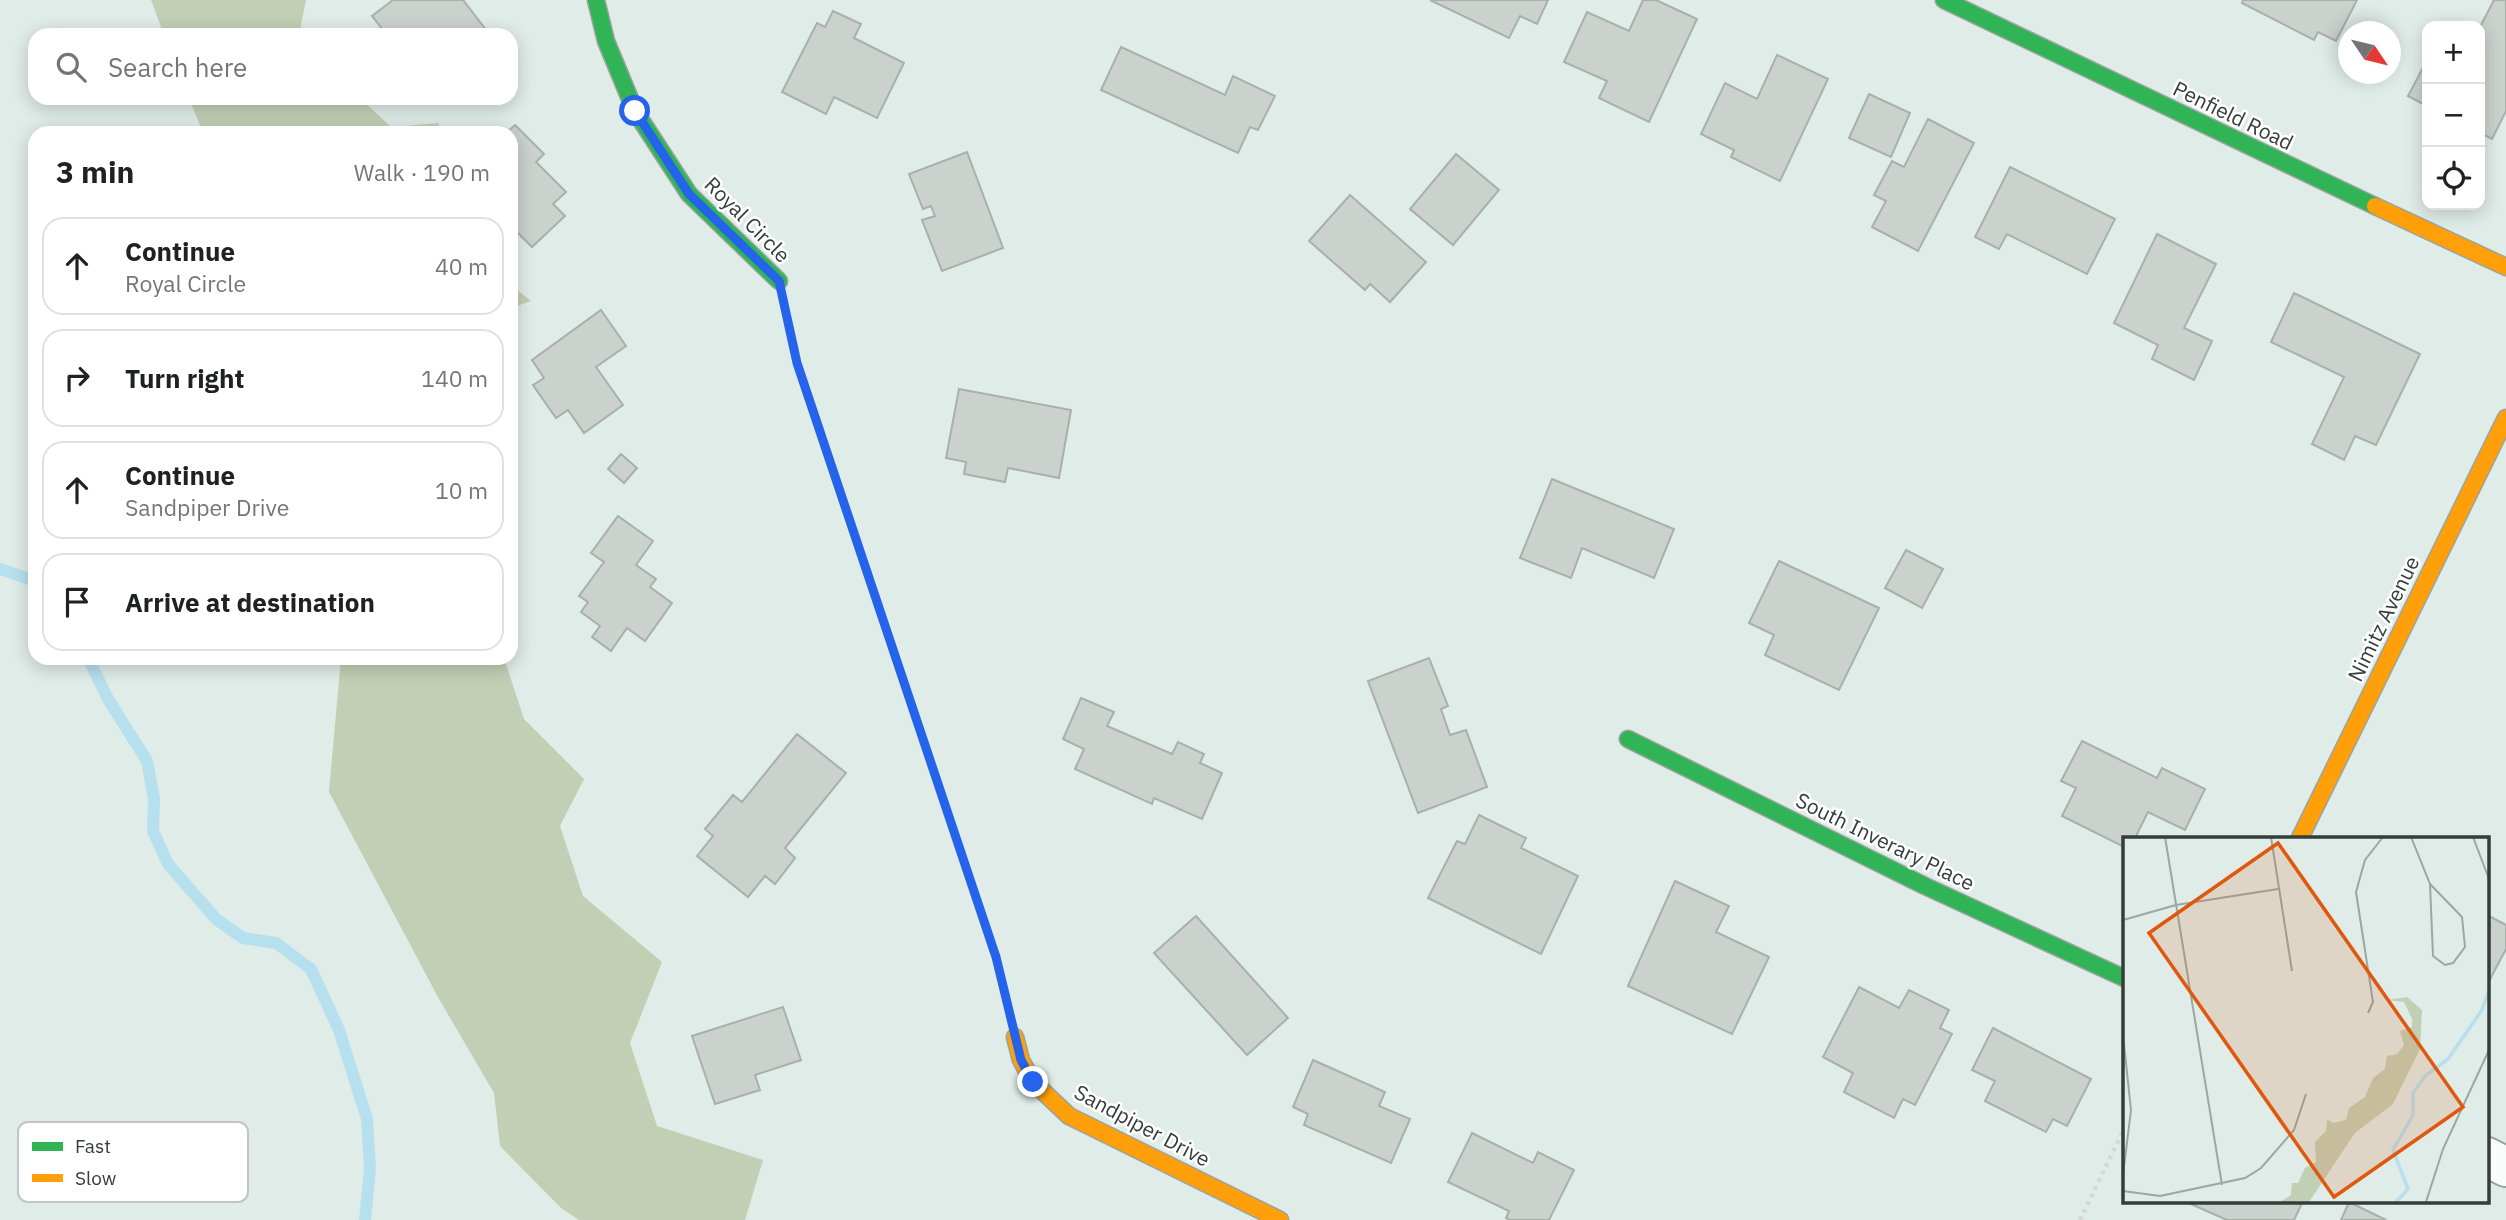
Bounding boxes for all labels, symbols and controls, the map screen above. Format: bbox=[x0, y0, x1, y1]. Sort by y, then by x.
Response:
north arrow bbox=[2338, 21, 2401, 84]
map controls bbox=[2422, 21, 2485, 210]
button: + bbox=[2422, 21, 2485, 84]
search box bbox=[28, 28, 518, 105]
icon: search bbox=[52, 48, 90, 86]
text: Search here bbox=[108, 50, 247, 84]
street label: Penfield Road bbox=[2169, 74, 2298, 156]
button: − bbox=[2422, 84, 2485, 147]
route start bbox=[619, 95, 650, 126]
button: locate bbox=[2422, 147, 2485, 210]
text: 3 min bbox=[56, 152, 134, 191]
text: Walk · 190 m bbox=[354, 157, 490, 187]
street label: Royal Circle bbox=[699, 170, 797, 268]
text: Continue bbox=[125, 234, 235, 268]
icon: ahead bbox=[58, 247, 96, 285]
text: 40 m bbox=[435, 251, 488, 281]
text: Royal Circle bbox=[125, 268, 246, 298]
icon: right bbox=[58, 359, 96, 397]
text: Turn right bbox=[125, 361, 244, 395]
text: 140 m bbox=[421, 363, 488, 393]
text: Continue bbox=[125, 458, 235, 492]
icon: ahead bbox=[58, 471, 96, 509]
text: 10 m bbox=[435, 475, 488, 505]
text: Sandpiper Drive bbox=[125, 492, 289, 522]
street label: Nimitz Avenue bbox=[2341, 551, 2425, 686]
icon: arrive bbox=[58, 583, 96, 621]
text: Arrive at destination bbox=[125, 585, 375, 619]
street label: South Inverary Place bbox=[1791, 786, 1980, 897]
inset map bbox=[2123, 837, 2488, 1202]
route end bbox=[1017, 1066, 1048, 1097]
street label: Sandpiper Drive bbox=[1070, 1078, 1215, 1173]
legend bbox=[18, 1122, 248, 1202]
text: Fast bbox=[75, 1134, 111, 1158]
text: Slow bbox=[75, 1166, 116, 1190]

